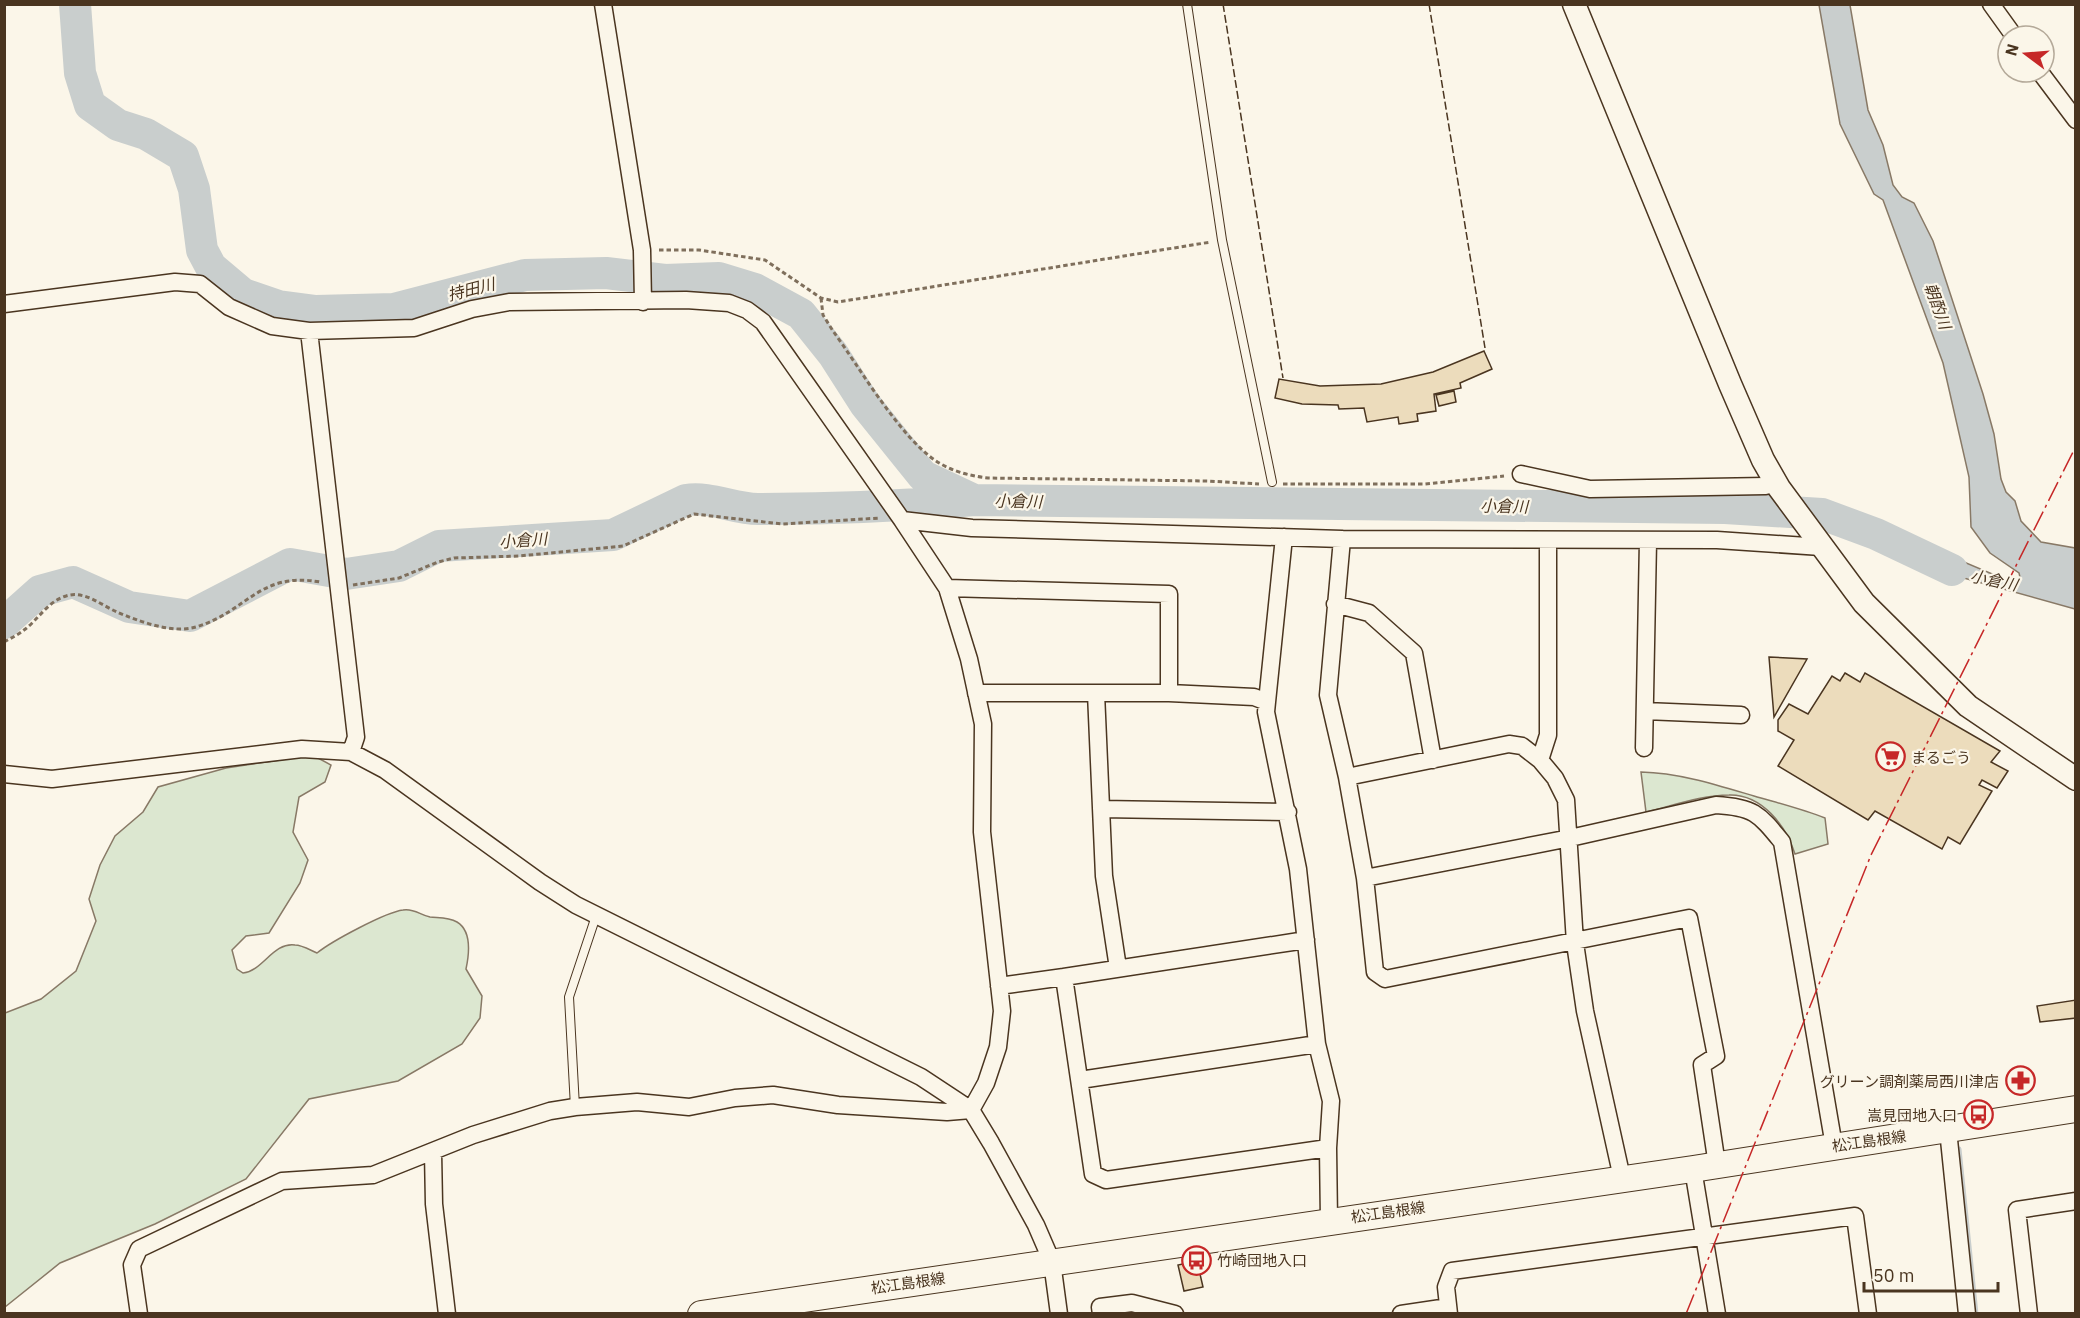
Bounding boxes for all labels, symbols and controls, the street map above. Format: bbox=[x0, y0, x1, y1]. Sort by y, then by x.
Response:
north arrow bbox=[1996, 24, 2056, 84]
text: N bbox=[2000, 42, 2023, 58]
water label: 持田川 bbox=[445, 273, 499, 305]
water label: 朝酌川 bbox=[1920, 280, 1956, 334]
water label: 小倉川 bbox=[994, 491, 1044, 511]
water label: 小倉川 bbox=[1480, 496, 1530, 516]
water label: 小倉川 bbox=[498, 528, 550, 552]
water label: 小倉川 bbox=[1968, 565, 2022, 595]
supermarket icon: まるごう bbox=[1874, 741, 1906, 773]
place label: まるごう bbox=[1911, 748, 1971, 767]
pharmacy icon: グリーン調剤薬局西川津店 bbox=[2004, 1065, 2036, 1097]
place label: グリーン調剤薬局西川津店 bbox=[1820, 1072, 1999, 1091]
bus stop icon: 嵩見団地入口 bbox=[1962, 1099, 1994, 1131]
place label: 嵩見団地入口 bbox=[1867, 1106, 1957, 1125]
street label: 松江島根線 bbox=[1831, 1126, 1907, 1156]
street label: 松江島根線 bbox=[1350, 1197, 1426, 1227]
bus stop icon: 竹崎団地入口 bbox=[1180, 1244, 1212, 1276]
place label: 竹崎団地入口 bbox=[1217, 1251, 1307, 1270]
scale bar bbox=[1864, 1255, 1998, 1293]
text: 50 m bbox=[1873, 1264, 1915, 1287]
street label: 松江島根線 bbox=[870, 1268, 946, 1298]

